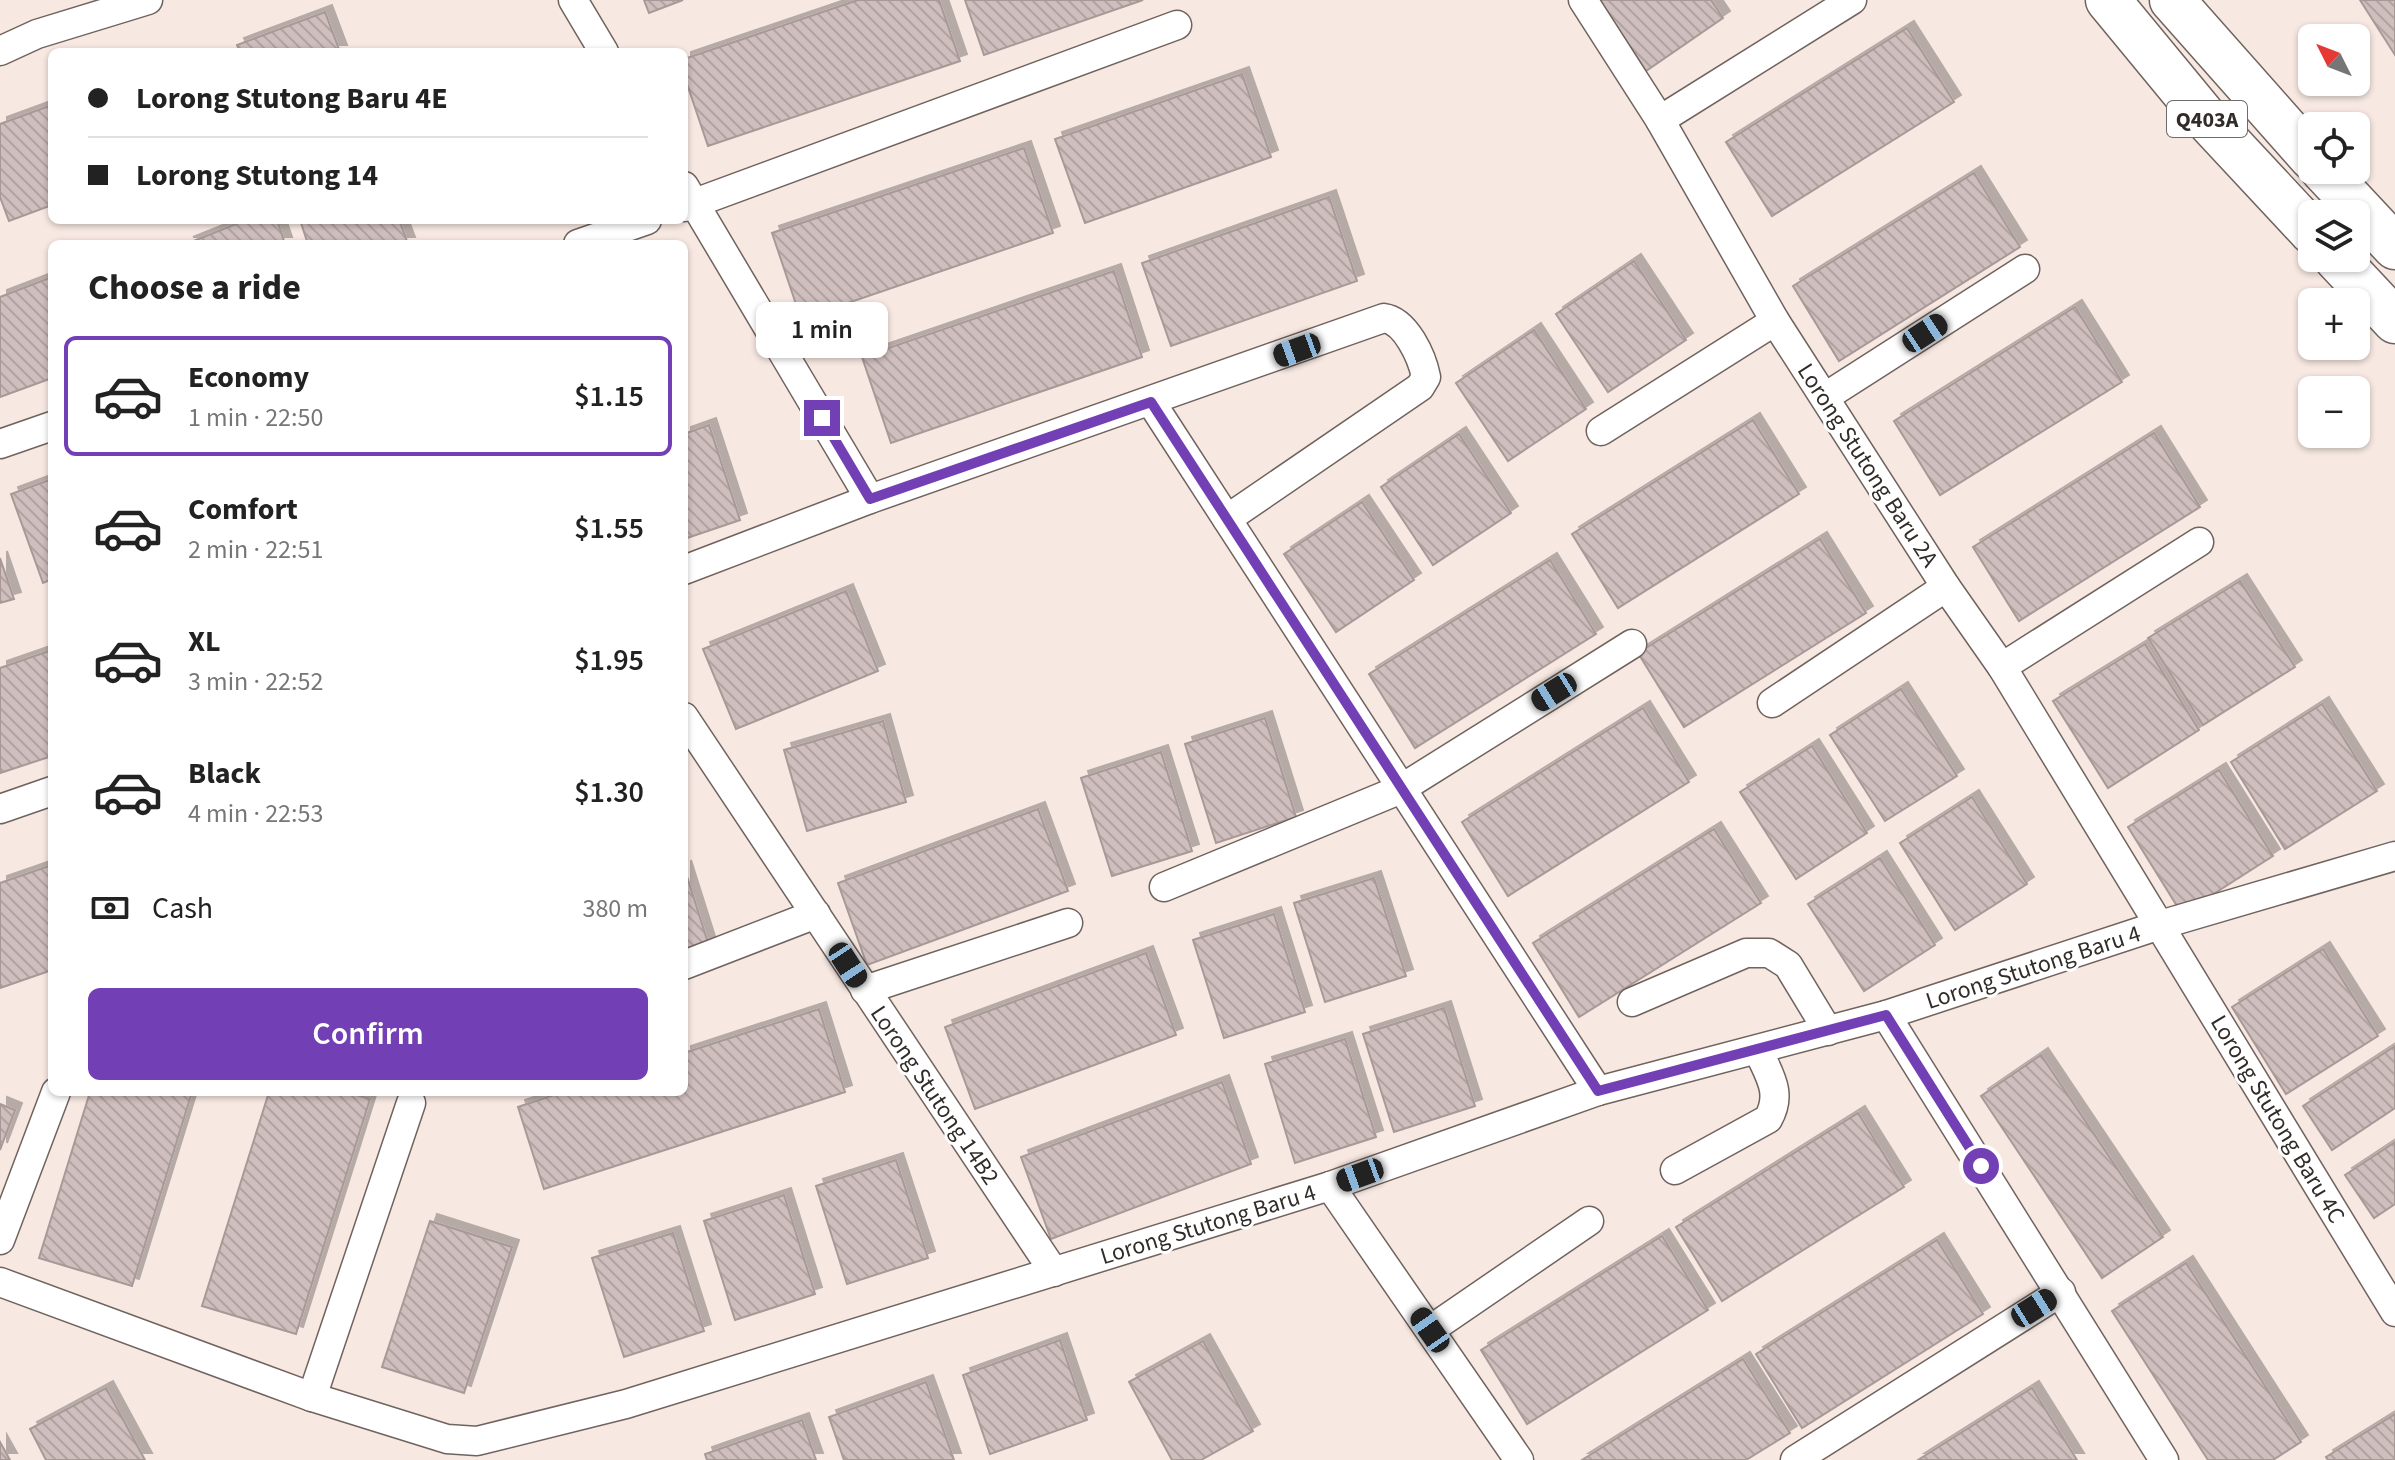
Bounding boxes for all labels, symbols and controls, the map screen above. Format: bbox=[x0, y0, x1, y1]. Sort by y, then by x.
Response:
north arrow bbox=[2298, 24, 2370, 96]
map controls bbox=[2298, 24, 2370, 448]
text: Lorong Stutong Baru 4E bbox=[136, 77, 448, 120]
road number: Q403A bbox=[2167, 101, 2247, 137]
button: locate bbox=[2298, 112, 2370, 184]
text: Lorong Stutong 14 bbox=[136, 154, 378, 197]
button: layers bbox=[2298, 200, 2370, 272]
text: Choose a ride bbox=[88, 262, 301, 313]
button: + bbox=[2298, 288, 2370, 360]
callout: 1 min bbox=[756, 302, 888, 358]
car bbox=[1898, 310, 1952, 356]
text: 1 min bbox=[791, 311, 853, 348]
car bbox=[1270, 331, 1324, 369]
text: Economy bbox=[188, 356, 309, 399]
street label: Lorong Stutong Baru 2A bbox=[1788, 356, 1947, 574]
icon: car bbox=[92, 360, 164, 432]
text: $1.15 bbox=[574, 375, 644, 418]
button: − bbox=[2298, 376, 2370, 448]
text: 1 min · 22:50 bbox=[188, 399, 323, 436]
route end bbox=[804, 400, 840, 436]
text: Comfort bbox=[188, 488, 298, 531]
icon: car bbox=[92, 492, 164, 564]
text: $1.55 bbox=[574, 507, 644, 550]
text: 2 min · 22:51 bbox=[188, 531, 323, 568]
text: XL bbox=[188, 620, 221, 663]
icon: car bbox=[92, 624, 164, 696]
text: $1.95 bbox=[574, 639, 644, 682]
text: 3 min · 22:52 bbox=[188, 663, 323, 700]
car bbox=[1527, 669, 1581, 715]
text: Black bbox=[188, 752, 261, 795]
icon: car bbox=[92, 756, 164, 828]
text: $1.30 bbox=[574, 771, 644, 814]
text: 4 min · 22:53 bbox=[188, 795, 323, 832]
icon: cash bbox=[88, 886, 132, 930]
text: Cash bbox=[152, 887, 213, 930]
text: 380 m bbox=[582, 890, 648, 927]
street label: Lorong Stutong Baru 4 bbox=[1921, 916, 2145, 1019]
car bbox=[825, 938, 871, 992]
button: Confirm bbox=[88, 988, 648, 1080]
street label: Lorong Stutong 14B2 bbox=[861, 999, 1008, 1192]
street label: Lorong Stutong Baru 4C bbox=[2201, 1008, 2354, 1230]
route start bbox=[1963, 1148, 1999, 1184]
car bbox=[1333, 1156, 1387, 1194]
street label: Lorong Stutong Baru 4 bbox=[1096, 1175, 1320, 1274]
car bbox=[2007, 1285, 2061, 1331]
car bbox=[1406, 1303, 1454, 1357]

